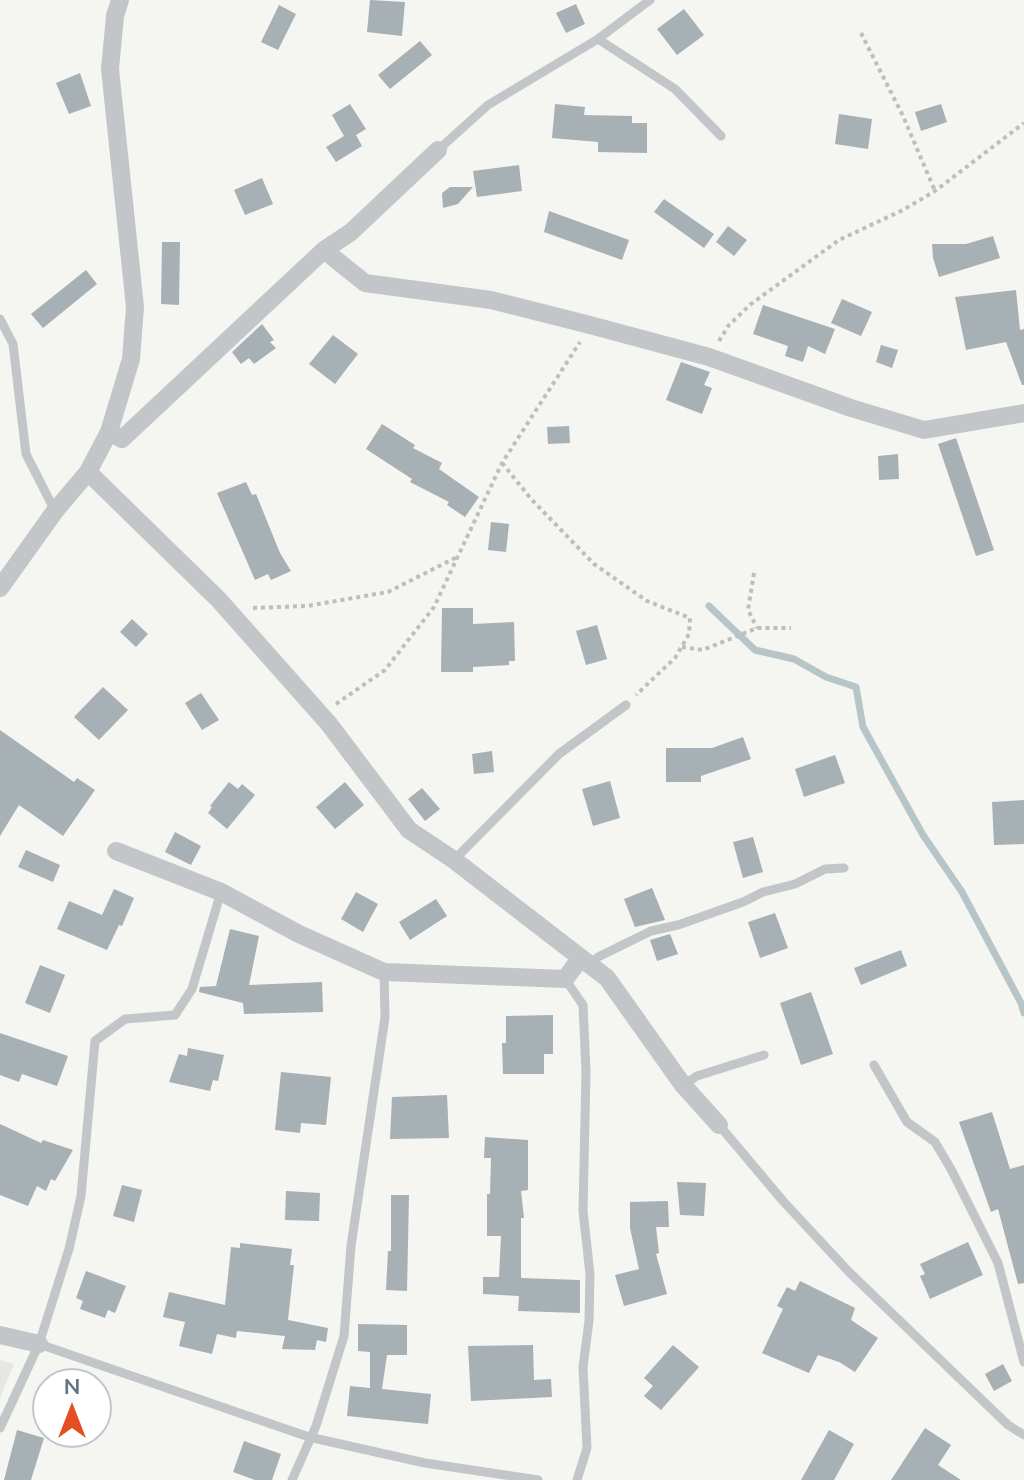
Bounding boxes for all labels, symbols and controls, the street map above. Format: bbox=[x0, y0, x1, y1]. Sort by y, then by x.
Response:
north arrow bbox=[32, 1368, 112, 1448]
text: N bbox=[64, 1372, 80, 1400]

